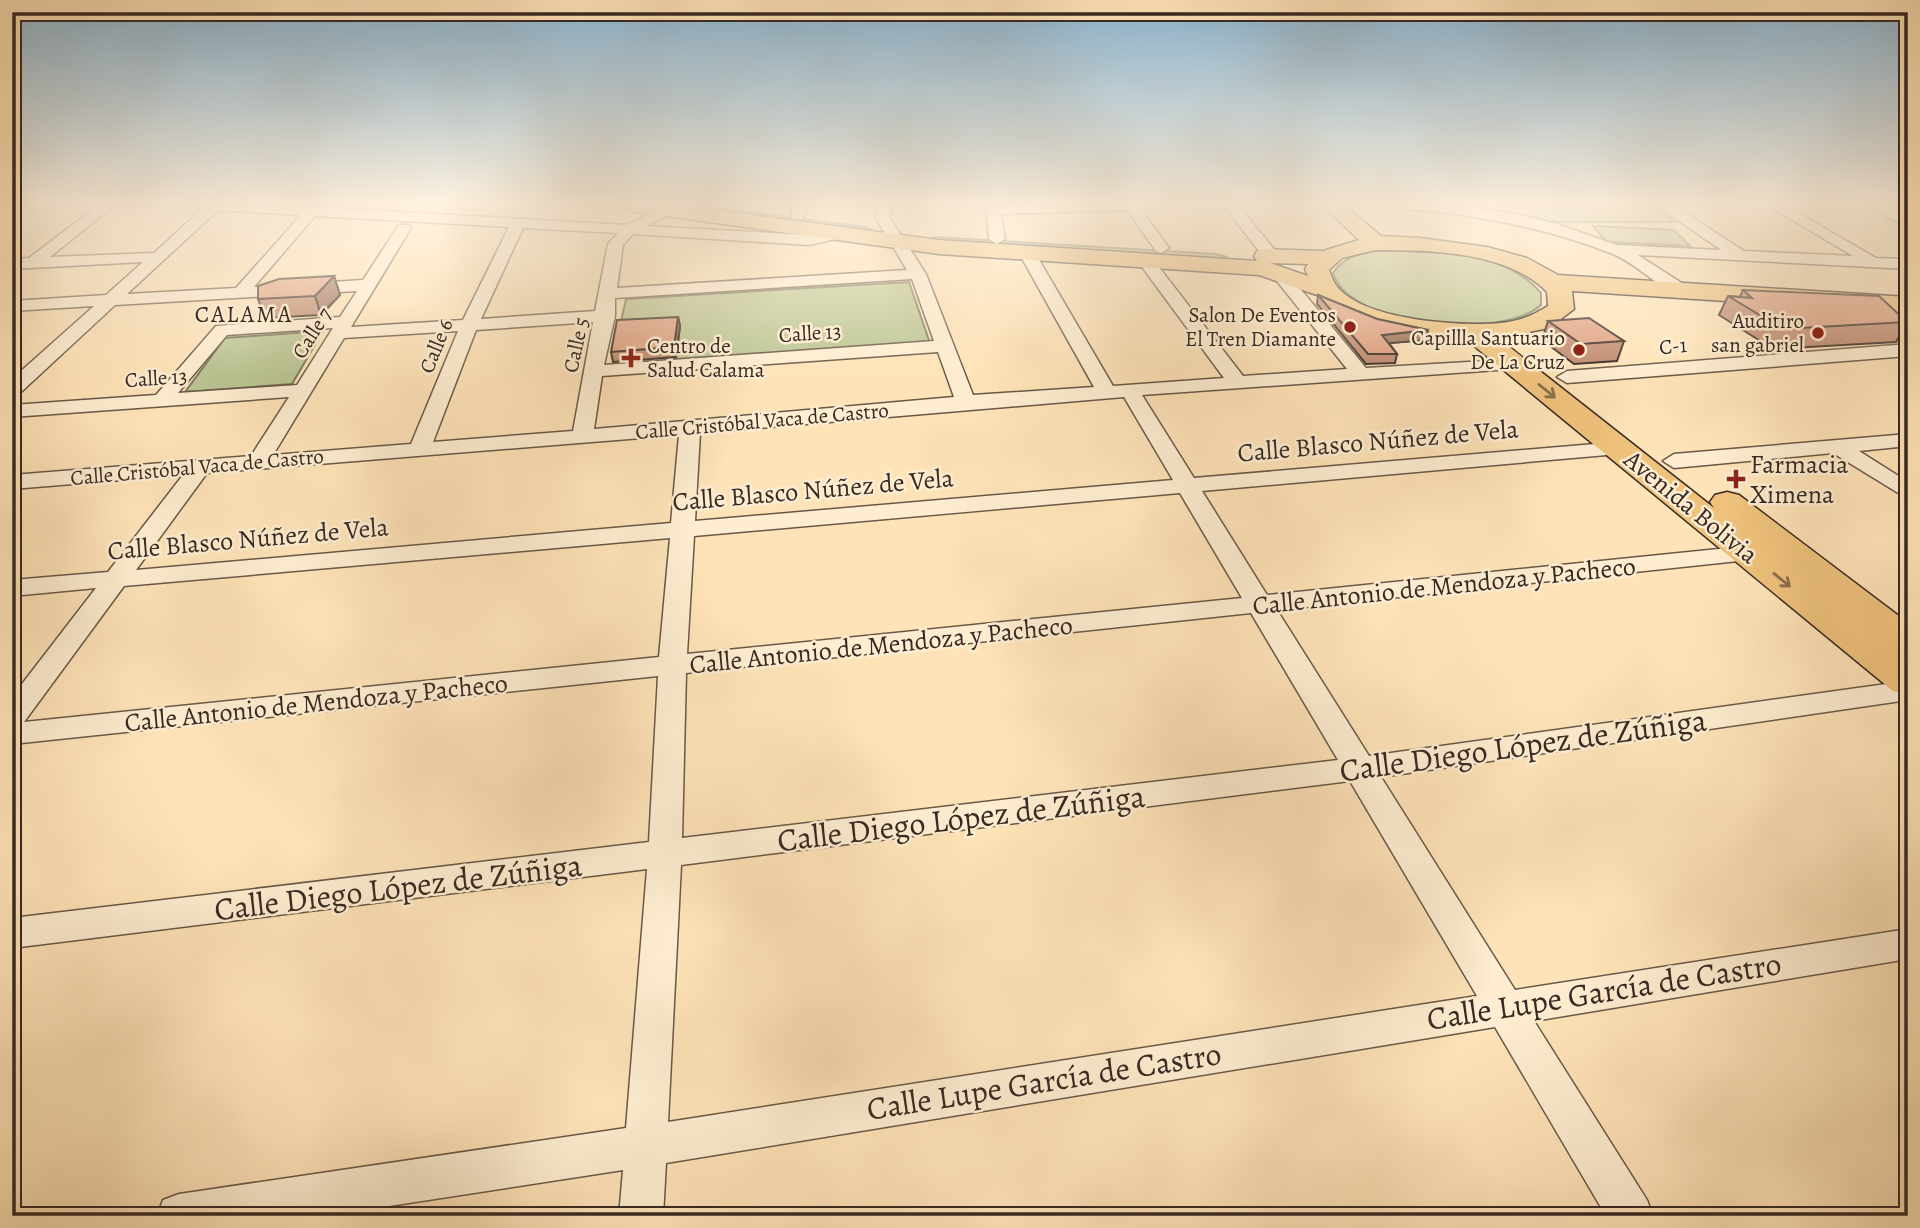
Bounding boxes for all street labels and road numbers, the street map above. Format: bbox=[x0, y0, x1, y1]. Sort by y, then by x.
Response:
street label: Calle 7 bbox=[285, 302, 339, 364]
street label: Calle 6 bbox=[412, 314, 460, 377]
street label: Calle 5 bbox=[557, 315, 595, 375]
street label: Calle 13 bbox=[778, 317, 842, 349]
street label: C-1 bbox=[1658, 331, 1688, 361]
street label: Calle 13 bbox=[124, 362, 188, 394]
street label: Calle Cristóbal Vaca de Castro bbox=[634, 396, 890, 446]
street label: Calle Blasco Núñez de Vela bbox=[1236, 411, 1520, 471]
street label: Avenida Bolivia bbox=[1616, 441, 1765, 572]
street label: Calle Cristóbal Vaca de Castro bbox=[69, 442, 325, 492]
street label: Calle Blasco Núñez de Vela bbox=[671, 460, 955, 520]
street label: Calle Blasco Núñez de Vela bbox=[106, 509, 390, 569]
street label: Calle Antonio de Mendoza y Pacheco bbox=[1251, 548, 1637, 624]
street label: Calle Antonio de Mendoza y Pacheco bbox=[688, 607, 1074, 683]
street label: Calle Antonio de Mendoza y Pacheco bbox=[123, 665, 509, 741]
street label: Calle Diego López de Zúñiga bbox=[1337, 697, 1709, 793]
street label: Calle Diego López de Zúñiga bbox=[775, 774, 1147, 862]
street label: Calle Diego López de Zúñiga bbox=[212, 843, 584, 931]
street label: Calle Lupe García de Castro bbox=[1424, 941, 1784, 1041]
street label: Calle Lupe García de Castro bbox=[864, 1031, 1224, 1131]

